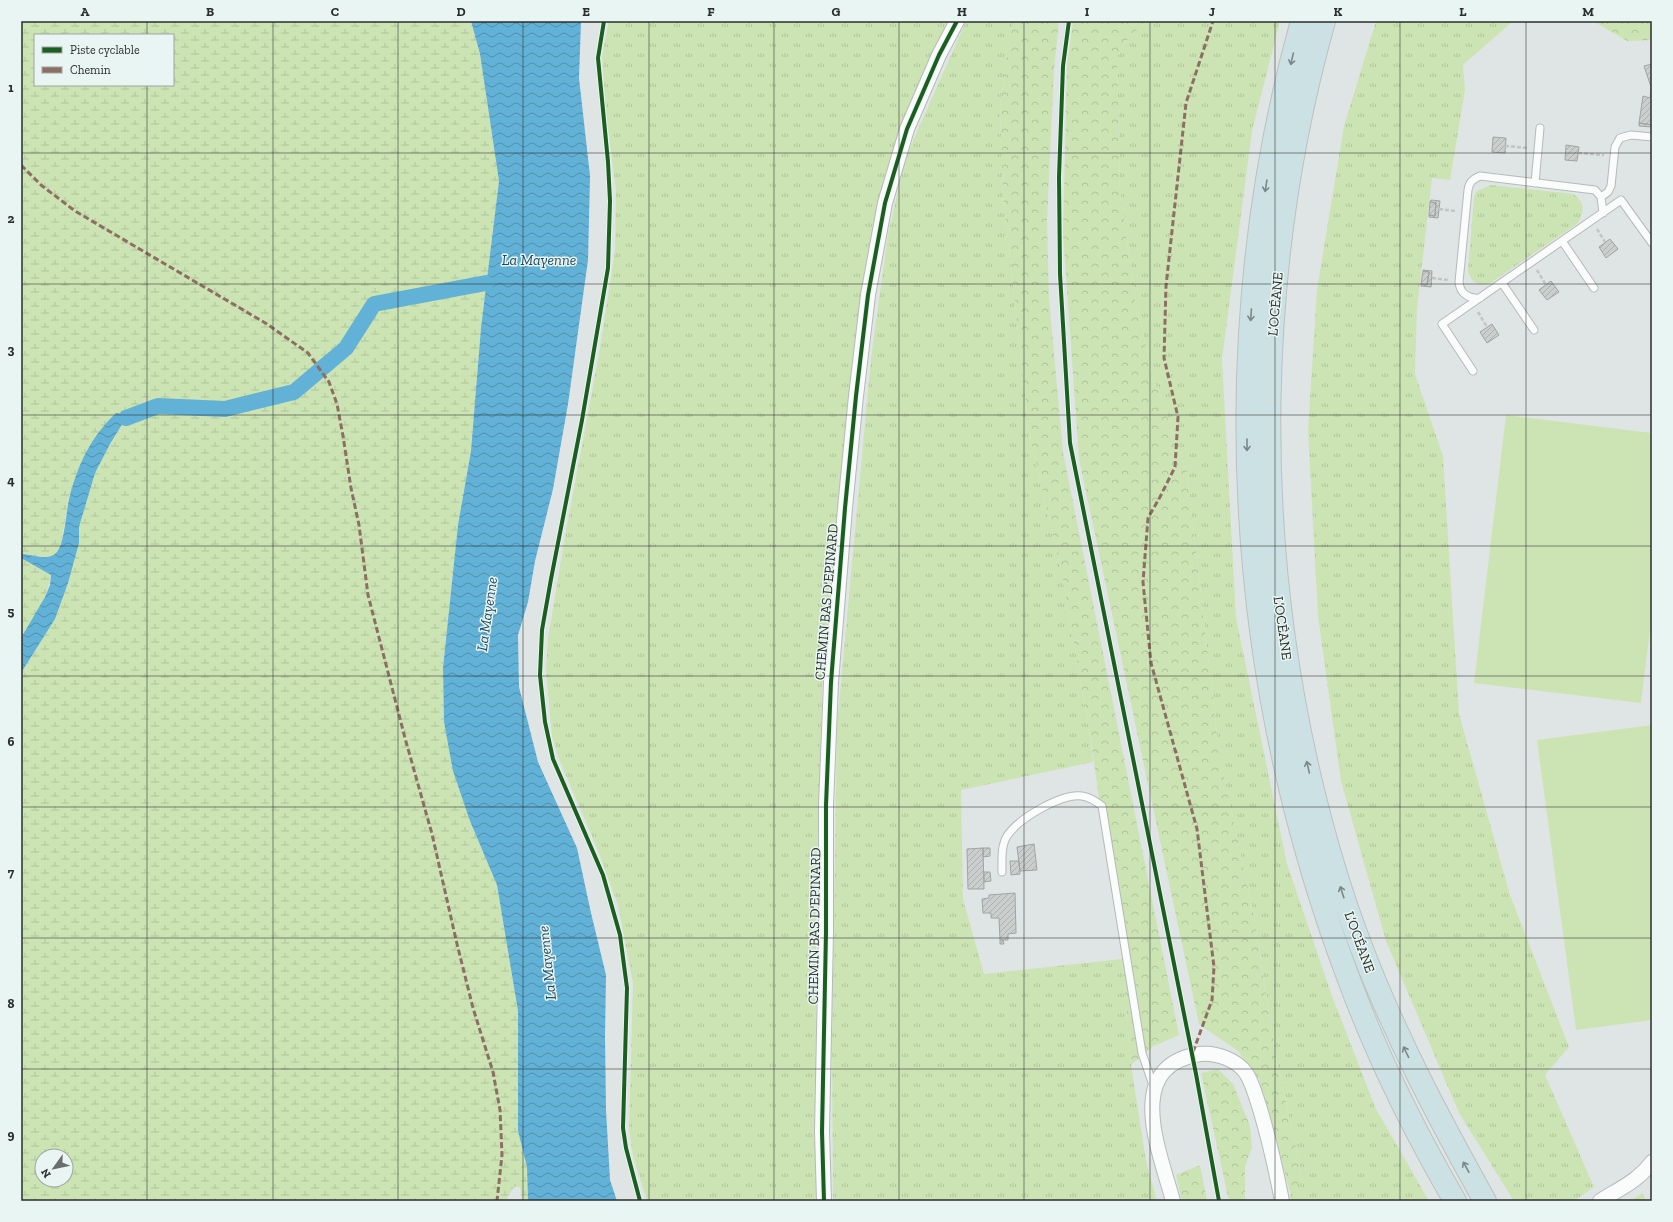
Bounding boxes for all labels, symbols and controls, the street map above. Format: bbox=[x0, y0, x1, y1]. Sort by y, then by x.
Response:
text: A bbox=[81, 4, 90, 19]
text: B bbox=[206, 4, 214, 19]
text: C bbox=[331, 4, 339, 19]
text: D bbox=[456, 4, 466, 19]
text: E bbox=[582, 4, 590, 19]
text: F bbox=[707, 4, 715, 19]
text: G bbox=[832, 4, 841, 19]
text: H bbox=[957, 4, 967, 19]
text: I bbox=[1085, 4, 1090, 19]
text: J bbox=[1209, 4, 1215, 19]
text: K bbox=[1334, 4, 1343, 19]
text: L bbox=[1459, 4, 1467, 19]
text: M bbox=[1582, 4, 1594, 19]
legend bbox=[34, 34, 174, 86]
text: Piste cyclable bbox=[70, 43, 140, 57]
one-way arrow bbox=[1287, 52, 1295, 65]
text: Chemin bbox=[70, 63, 111, 77]
text: 1 bbox=[8, 80, 14, 95]
one-way arrow bbox=[1262, 179, 1270, 192]
text: 2 bbox=[8, 211, 15, 226]
water label: La Mayenne bbox=[502, 251, 576, 269]
street label: L’OCÉANE bbox=[1264, 271, 1287, 337]
one-way arrow bbox=[1248, 308, 1255, 321]
text: 3 bbox=[8, 342, 15, 357]
one-way arrow bbox=[1243, 438, 1251, 451]
text: 4 bbox=[7, 473, 15, 488]
street label: CHEMIN BAS D'EPINARD bbox=[811, 523, 842, 681]
water label: La Mayenne bbox=[473, 576, 501, 652]
street label: L’OCÉANE bbox=[1270, 595, 1295, 661]
text: 5 bbox=[8, 604, 15, 619]
text: 6 bbox=[8, 734, 15, 749]
one-way arrow bbox=[1303, 761, 1311, 774]
street label: CHEMIN BAS D'EPINARD bbox=[805, 847, 824, 1005]
text: 7 bbox=[8, 865, 15, 880]
one-way arrow bbox=[1338, 886, 1345, 899]
street label: L’OCÉANE bbox=[1341, 909, 1378, 975]
water label: La Mayenne bbox=[534, 925, 560, 1001]
text: 8 bbox=[7, 996, 15, 1011]
one-way arrow bbox=[1401, 1046, 1409, 1058]
text: 9 bbox=[8, 1127, 15, 1142]
north arrow bbox=[34, 1148, 74, 1188]
one-way arrow bbox=[1461, 1161, 1469, 1173]
text: N bbox=[38, 1166, 54, 1180]

